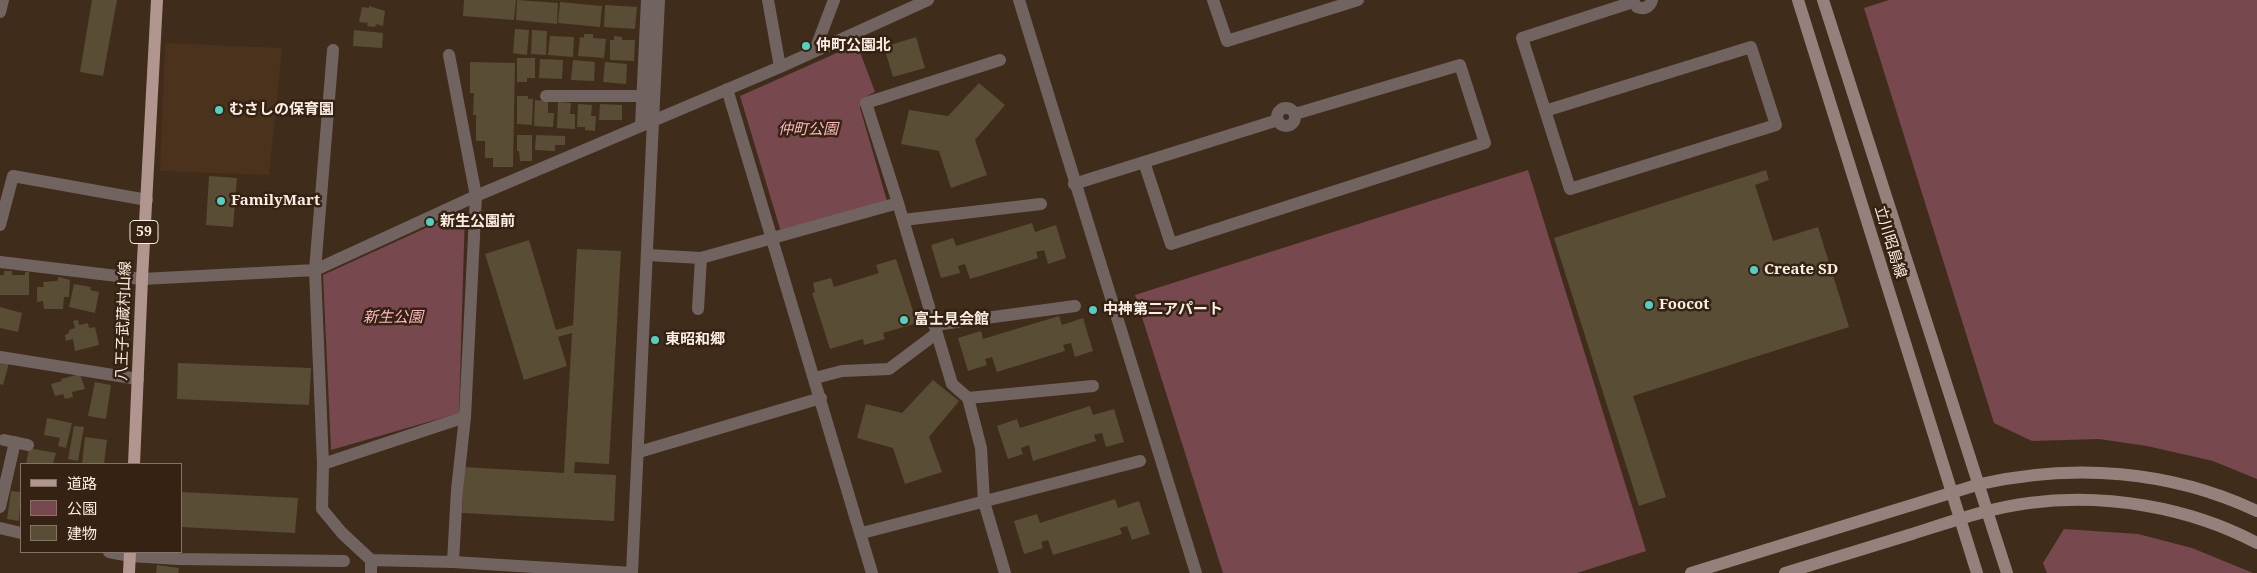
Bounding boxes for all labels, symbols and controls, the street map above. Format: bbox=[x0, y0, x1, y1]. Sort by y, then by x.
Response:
place label: 仲町公園北 bbox=[816, 37, 891, 55]
marker: 仲町公園北 bbox=[800, 40, 812, 52]
place label: むさしの保育園 bbox=[229, 101, 334, 119]
marker: むさしの保育園 bbox=[213, 104, 225, 116]
park label: 仲町公園 bbox=[778, 121, 838, 139]
place label: FamilyMart bbox=[231, 192, 320, 210]
marker: FamilyMart bbox=[215, 195, 227, 207]
street label: 立川昭島線 bbox=[1870, 204, 1910, 280]
place label: 新生公園前 bbox=[440, 213, 515, 231]
marker: 新生公園前 bbox=[424, 216, 436, 228]
road number: 59 bbox=[130, 220, 158, 243]
street label: 八王子武蔵村山線 bbox=[113, 261, 135, 381]
place label: Create SD bbox=[1764, 261, 1838, 279]
marker: Create SD bbox=[1748, 264, 1760, 276]
place label: Foocot bbox=[1659, 296, 1709, 314]
marker: Foocot bbox=[1643, 299, 1655, 311]
place label: 中神第二アパート bbox=[1103, 301, 1223, 319]
marker: 中神第二アパート bbox=[1087, 304, 1099, 316]
park label: 新生公園 bbox=[363, 309, 423, 327]
place label: 富士見会館 bbox=[914, 311, 989, 329]
marker: 富士見会館 bbox=[898, 314, 910, 326]
place label: 東昭和郷 bbox=[665, 331, 725, 349]
marker: 東昭和郷 bbox=[649, 334, 661, 346]
legend bbox=[20, 463, 182, 553]
text: 道路 bbox=[67, 473, 97, 493]
text: 公園 bbox=[67, 498, 97, 518]
text: 建物 bbox=[67, 523, 97, 543]

